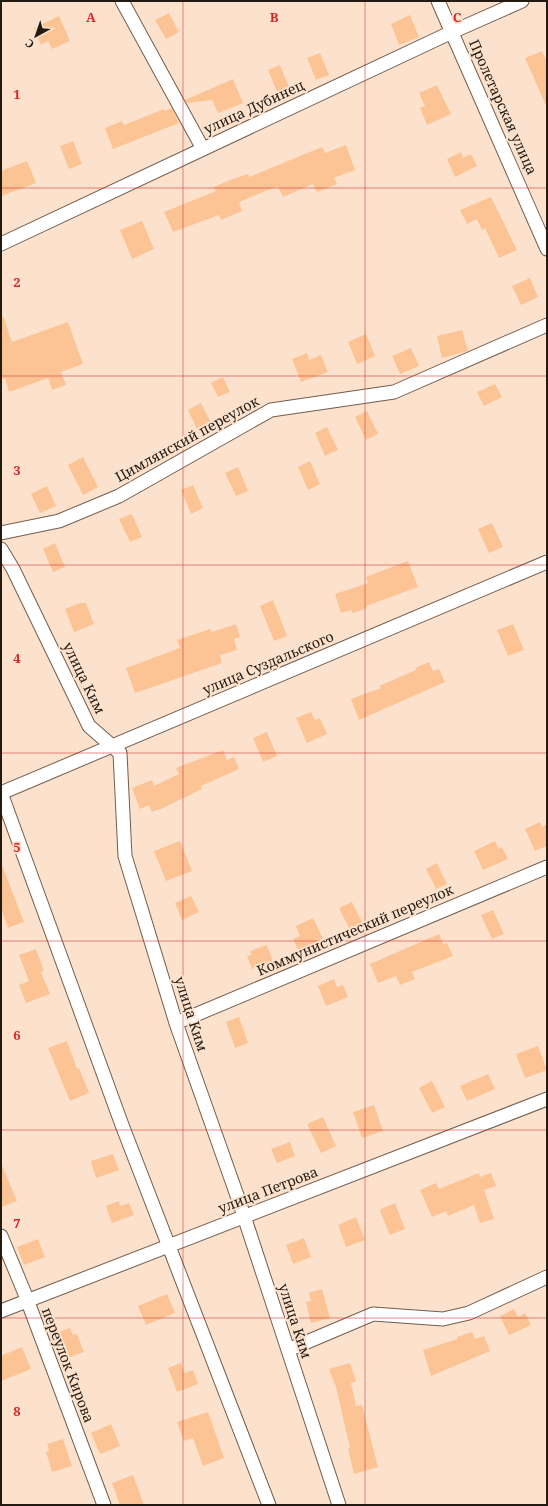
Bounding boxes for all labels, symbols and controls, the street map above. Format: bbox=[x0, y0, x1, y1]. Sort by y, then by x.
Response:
text: A bbox=[86, 8, 96, 26]
text: B bbox=[270, 8, 279, 26]
text: C bbox=[453, 8, 462, 26]
north arrow bbox=[16, 16, 56, 56]
text: С bbox=[22, 36, 37, 52]
street label: Пролетарская улица bbox=[465, 36, 542, 178]
street label: улица Дубинец bbox=[200, 75, 307, 138]
text: 1 bbox=[13, 85, 21, 103]
text: 2 bbox=[13, 273, 21, 291]
street label: Цимлянский переулок bbox=[111, 391, 263, 486]
text: 3 bbox=[13, 461, 21, 479]
street label: улица Суздальского bbox=[199, 626, 336, 699]
street label: улица Ким bbox=[59, 639, 110, 717]
text: 4 bbox=[13, 649, 21, 667]
text: 5 bbox=[13, 838, 21, 856]
street label: Коммунистический переулок bbox=[254, 879, 457, 980]
street label: улица Ким bbox=[170, 974, 213, 1054]
text: 6 bbox=[13, 1026, 21, 1044]
street label: улица Петрова bbox=[215, 1162, 320, 1217]
text: 7 bbox=[13, 1214, 21, 1232]
street label: улица Ким bbox=[274, 1281, 317, 1361]
street label: переулок Кирова bbox=[38, 1305, 99, 1425]
text: 8 bbox=[13, 1402, 21, 1420]

